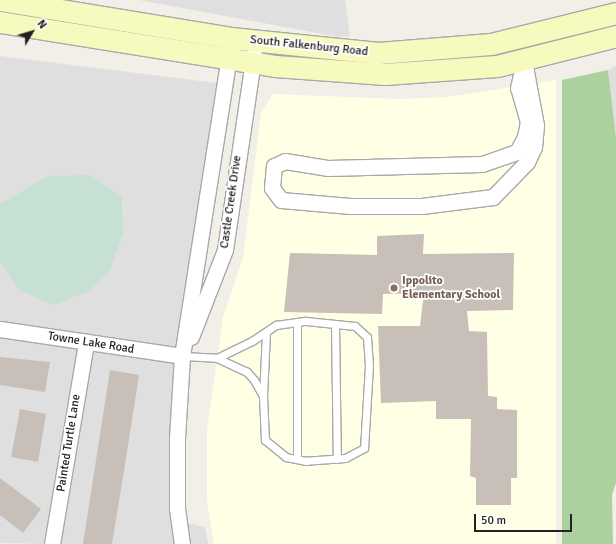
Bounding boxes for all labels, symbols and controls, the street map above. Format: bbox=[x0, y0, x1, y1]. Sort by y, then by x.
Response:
north arrow bbox=[12, 12, 52, 52]
text: N bbox=[34, 17, 49, 31]
street label: South Falkenburg Road bbox=[249, 33, 369, 59]
street label: Castle Creek Drive bbox=[217, 155, 245, 249]
place label: Ippolito Elementary School bbox=[402, 274, 500, 302]
marker: Ippolito Elementary School bbox=[389, 283, 399, 293]
street label: Towne Lake Road bbox=[47, 329, 135, 357]
street label: Painted Turtle Lane bbox=[54, 393, 84, 493]
scale bar bbox=[476, 506, 574, 532]
text: 50 m bbox=[481, 513, 506, 528]

